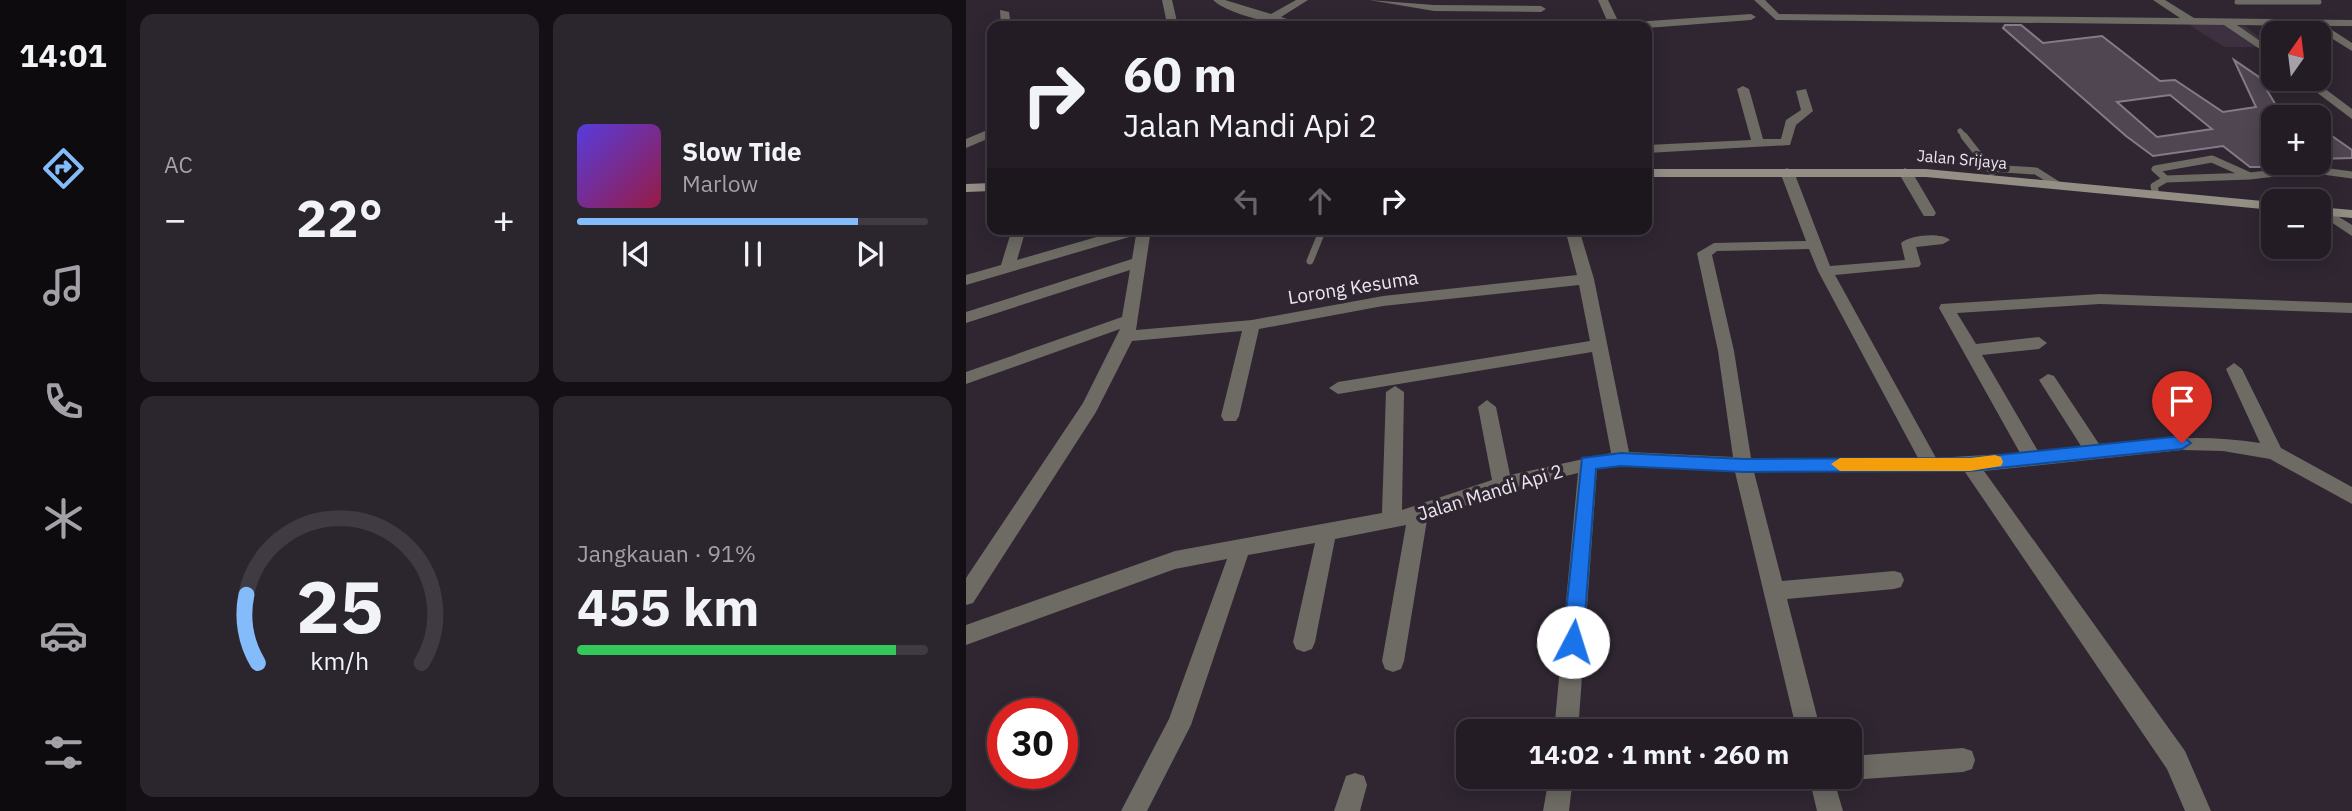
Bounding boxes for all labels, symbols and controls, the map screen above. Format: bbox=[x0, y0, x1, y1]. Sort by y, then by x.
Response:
north arrow bbox=[2261, 21, 2331, 91]
map controls bbox=[2261, 21, 2331, 259]
text: 14:01 bbox=[19, 34, 107, 76]
text: 60 m bbox=[1123, 42, 1237, 105]
icon: right bbox=[1008, 49, 1099, 140]
text: Jalan Mandi Api 2 bbox=[1123, 104, 1377, 146]
button: + bbox=[2261, 105, 2331, 175]
text: Slow Tide bbox=[682, 134, 802, 168]
icon: directions bbox=[39, 144, 88, 193]
street label: Jalan Srijaya bbox=[1916, 145, 2008, 173]
text: AC bbox=[164, 149, 193, 179]
text: Marlow bbox=[682, 168, 758, 198]
icon: left bbox=[1228, 182, 1266, 220]
icon: ahead bbox=[1301, 182, 1339, 220]
icon: right bbox=[1374, 182, 1412, 220]
text: 22° bbox=[296, 184, 383, 251]
button: − bbox=[2261, 189, 2331, 259]
text: − bbox=[164, 194, 187, 243]
text: + bbox=[492, 194, 515, 243]
icon: previous bbox=[617, 235, 655, 273]
icon: pause bbox=[734, 235, 772, 273]
icon: next bbox=[851, 235, 889, 273]
icon: music bbox=[39, 261, 88, 310]
street label: Lorong Kesuma bbox=[1286, 265, 1420, 309]
pin bbox=[2152, 371, 2212, 443]
icon: phone bbox=[39, 377, 88, 426]
icon: arrive bbox=[2163, 382, 2201, 420]
street label: Jalan Mandi Api 2 bbox=[1414, 458, 1566, 526]
icon: climate bbox=[39, 494, 88, 543]
text: Jangkauan · 91% bbox=[577, 538, 756, 568]
text: 25 bbox=[296, 558, 383, 653]
text: 455 km bbox=[577, 573, 759, 640]
position arrow bbox=[1536, 605, 1610, 679]
icon: car bbox=[39, 611, 88, 660]
text: km/h bbox=[310, 643, 369, 676]
speed limit sign: 30 bbox=[987, 698, 1078, 789]
icon: filters bbox=[39, 728, 88, 777]
text: 14:02 · 1 mnt · 260 m bbox=[1529, 737, 1789, 771]

